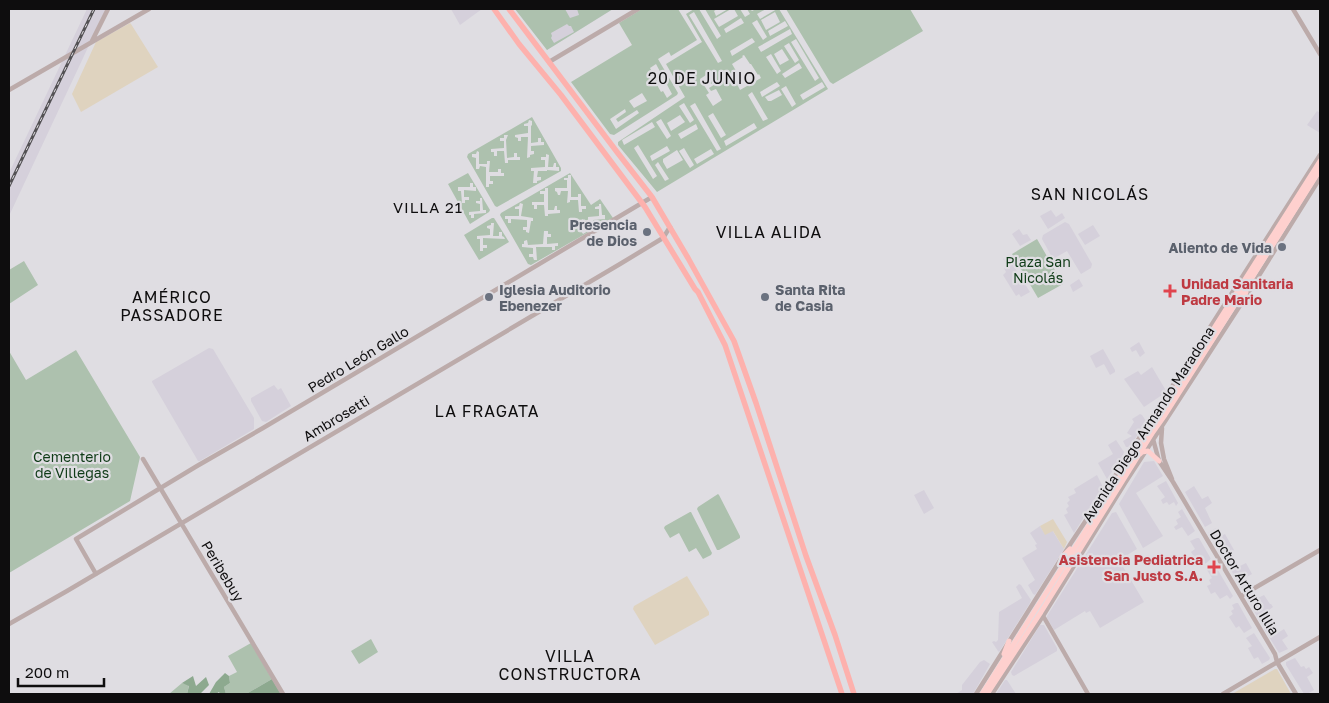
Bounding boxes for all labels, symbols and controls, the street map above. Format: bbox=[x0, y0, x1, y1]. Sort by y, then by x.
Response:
district label: 20 DE JUNIO bbox=[648, 68, 756, 88]
district label: SAN NICOLÁS bbox=[1031, 184, 1149, 204]
district label: VILLA 21 bbox=[393, 198, 463, 216]
place label: Presencia de Dios bbox=[570, 216, 637, 249]
district label: VILLA ALIDA bbox=[716, 222, 822, 242]
marker: Presencia de Dios bbox=[641, 226, 653, 238]
place label: Aliento de Vida bbox=[1169, 239, 1272, 256]
marker: Aliento de Vida bbox=[1276, 241, 1288, 253]
park label: Plaza San Nicolás bbox=[1005, 253, 1071, 286]
place label: Unidad Sanitaria Padre Mario bbox=[1181, 275, 1293, 308]
place label: Iglesia Auditorio Ebenezer bbox=[499, 281, 611, 314]
place label: Santa Rita de Casia bbox=[775, 281, 845, 314]
marker: Unidad Sanitaria Padre Mario bbox=[1163, 284, 1177, 298]
district label: AMÉRICO PASSADORE bbox=[120, 287, 224, 325]
marker: Iglesia Auditorio Ebenezer bbox=[483, 291, 495, 303]
marker: Santa Rita de Casia bbox=[759, 291, 771, 303]
street label: Pedro León Gallo bbox=[305, 322, 411, 396]
street label: Avenida Diego Armando Maradona bbox=[1078, 323, 1218, 525]
street label: Ambrosetti bbox=[300, 392, 372, 444]
district label: LA FRAGATA bbox=[435, 401, 539, 421]
park label: Cementerio de Villegas bbox=[33, 448, 111, 481]
street label: Doctor Arturo Illia bbox=[1207, 526, 1283, 638]
street label: Peribebuy bbox=[198, 537, 248, 605]
place label: Asistencia Pediatrica San Justo S.A. bbox=[1059, 551, 1203, 584]
marker: Asistencia Pediatrica San Justo S.A. bbox=[1207, 560, 1221, 574]
district label: VILLA CONSTRUCTORA bbox=[499, 646, 641, 684]
scale bar bbox=[18, 656, 104, 688]
text: 200 m bbox=[25, 663, 69, 681]

